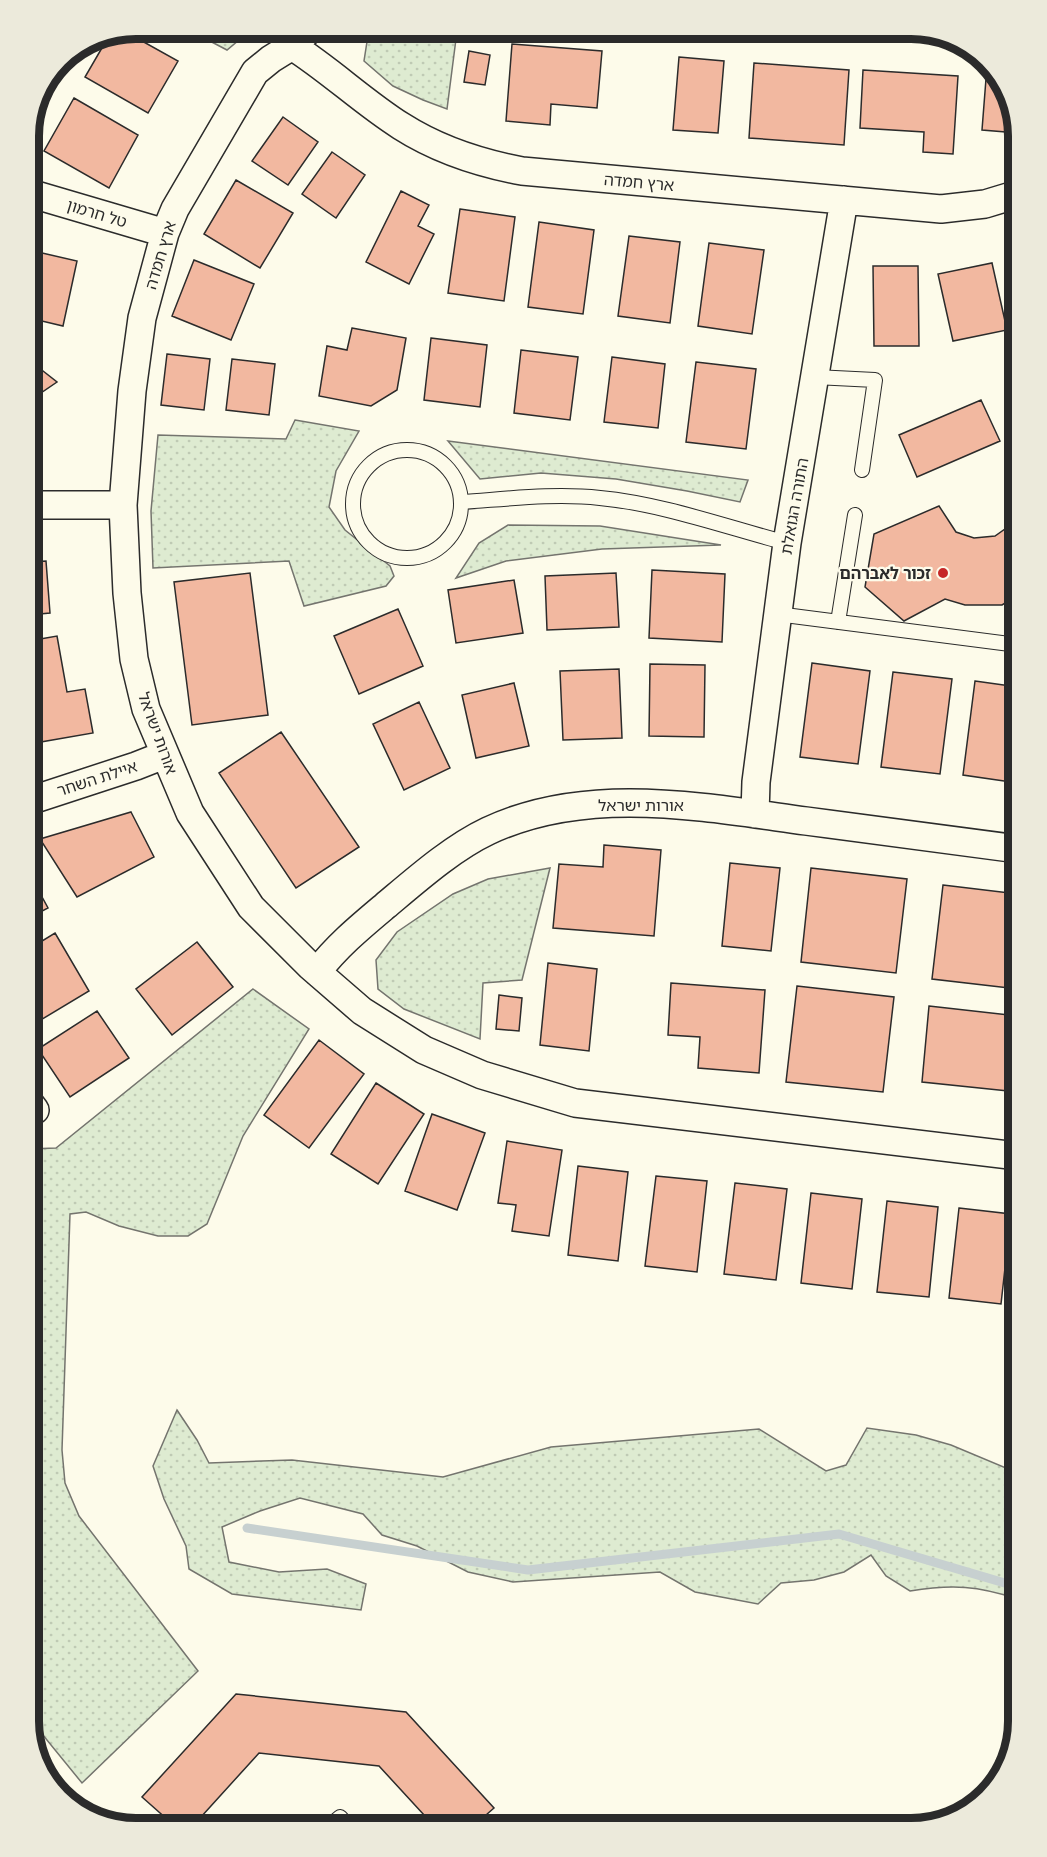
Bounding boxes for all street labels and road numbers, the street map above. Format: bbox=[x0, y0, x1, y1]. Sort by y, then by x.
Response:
street label: ארץ חמדה bbox=[603, 170, 675, 195]
street label: טל חרמון bbox=[64, 195, 129, 232]
street label: ארץ חמדה bbox=[141, 219, 180, 292]
street label: התורה הגואלת bbox=[777, 456, 812, 556]
street label: אורות ישראל bbox=[134, 690, 181, 777]
street label: איילת השחר bbox=[55, 757, 140, 800]
street label: אורות ישראל bbox=[598, 796, 684, 815]

